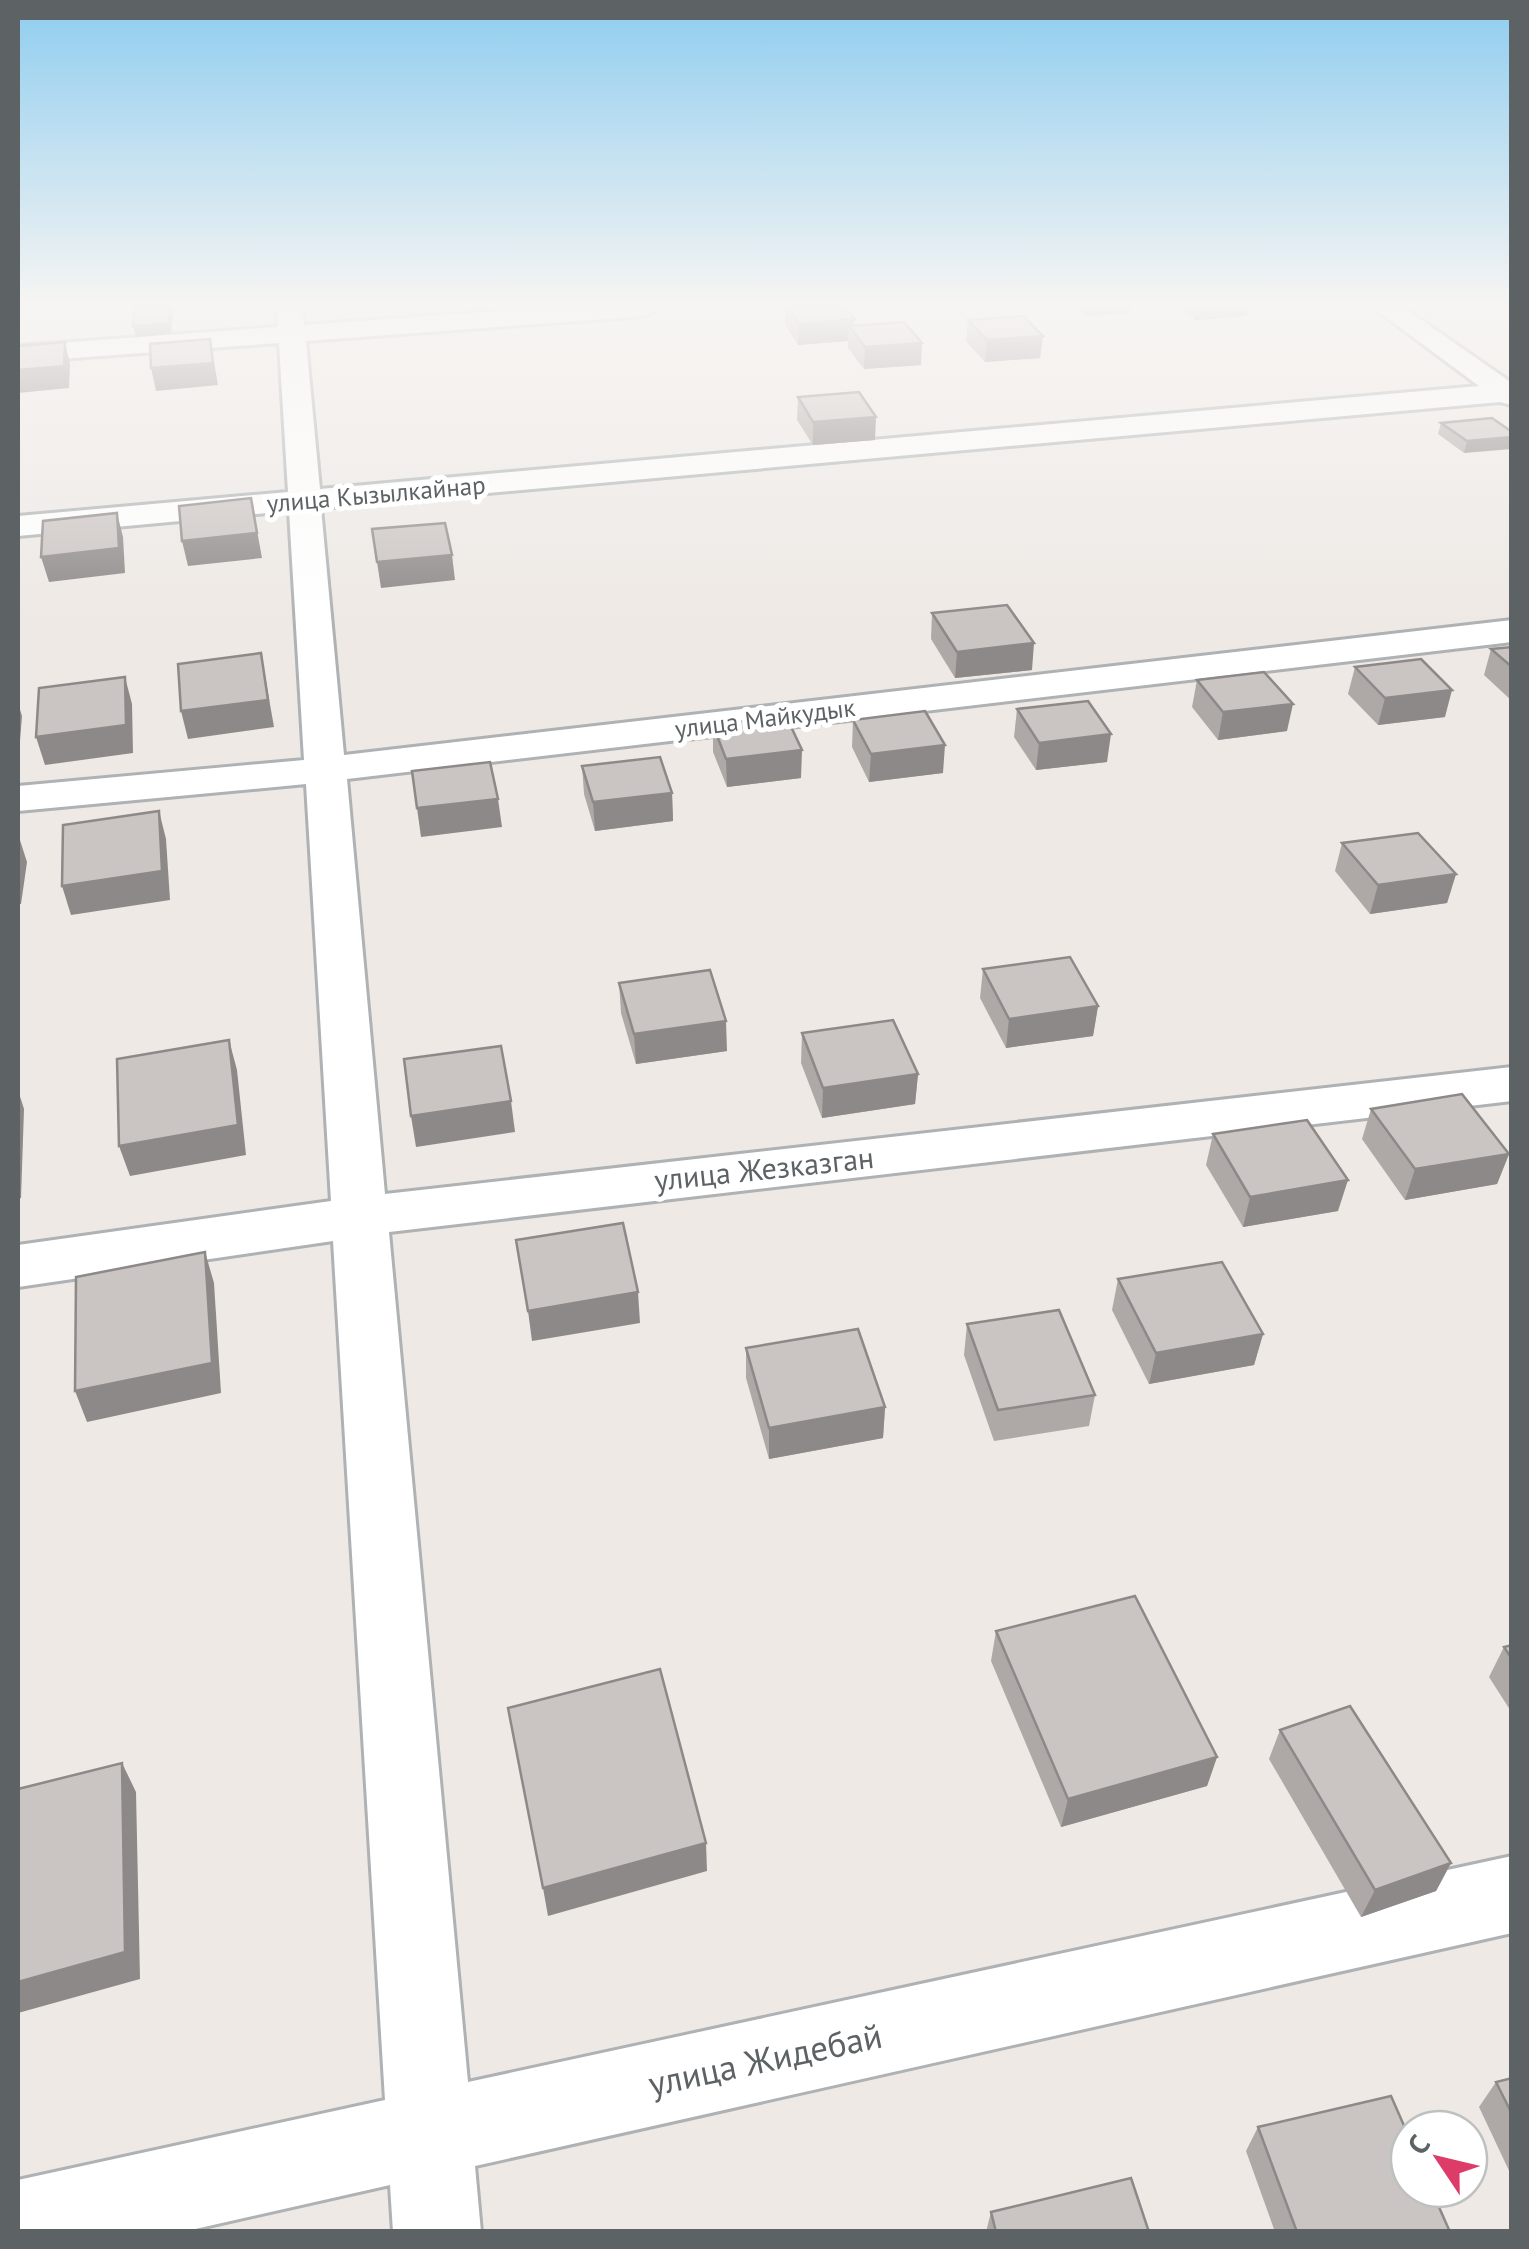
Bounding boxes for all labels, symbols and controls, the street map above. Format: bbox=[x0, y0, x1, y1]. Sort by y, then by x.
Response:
street label: улица Кызылкайнар bbox=[265, 468, 487, 520]
street label: улица Майкудык bbox=[673, 691, 857, 745]
street label: улица Жезказган bbox=[652, 1137, 876, 1199]
street label: улица Жидебай bbox=[644, 2012, 886, 2106]
north arrow bbox=[1389, 2109, 1489, 2209]
text: С bbox=[1398, 2127, 1438, 2161]

